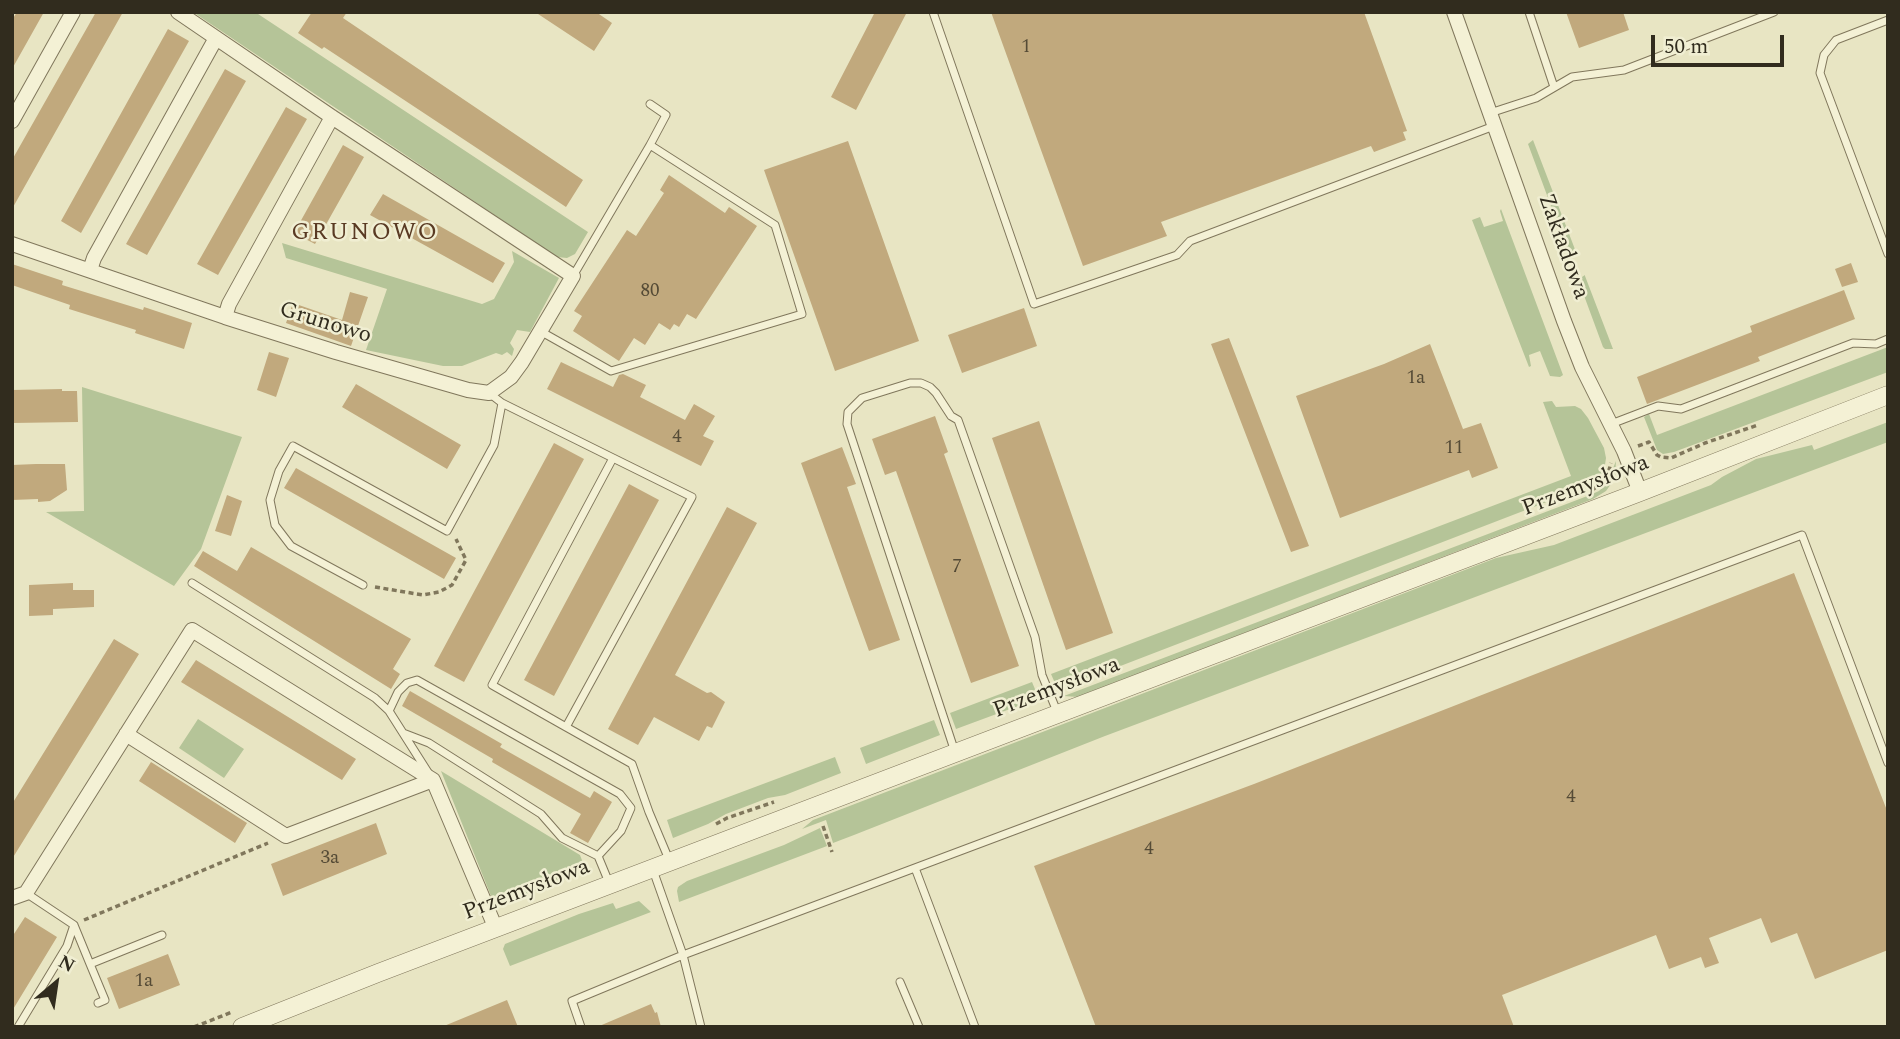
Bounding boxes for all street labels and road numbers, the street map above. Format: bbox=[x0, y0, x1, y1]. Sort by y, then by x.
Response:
street label: Zakładowa bbox=[1530, 190, 1594, 304]
street label: Grunowo bbox=[275, 297, 375, 351]
street label: Przemysłowa bbox=[1519, 450, 1653, 524]
street label: Przemysłowa bbox=[990, 652, 1124, 726]
street label: Przemysłowa bbox=[460, 854, 594, 928]

